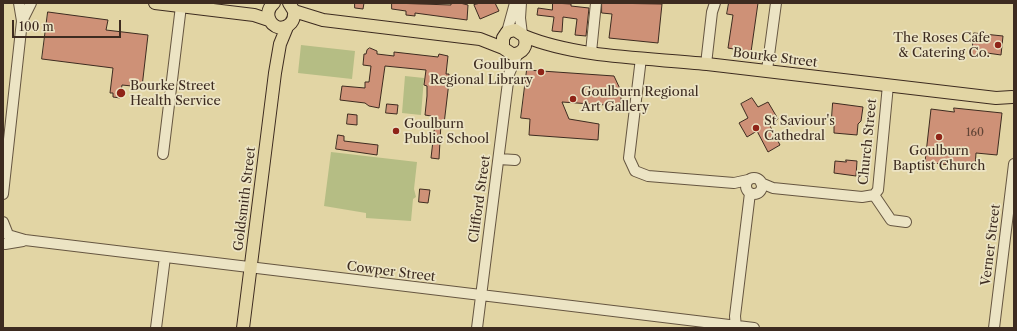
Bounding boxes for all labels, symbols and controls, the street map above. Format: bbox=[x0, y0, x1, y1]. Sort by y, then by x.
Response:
scale bar bbox=[14, 12, 123, 38]
text: 100 m bbox=[19, 19, 54, 34]
place label: The Roses Cafe & Catering Co. bbox=[893, 30, 990, 61]
marker: The Roses Cafe & Catering Co. bbox=[993, 40, 1003, 50]
street label: Bourke Street bbox=[732, 45, 818, 71]
place label: Goulburn Regional Library bbox=[430, 57, 533, 88]
marker: Goulburn Regional Library bbox=[536, 67, 546, 77]
place label: Bourke Street Health Service bbox=[130, 78, 221, 109]
place label: Goulburn Regional Art Gallery bbox=[581, 84, 699, 115]
marker: Bourke Street Health Service bbox=[115, 87, 127, 99]
marker: Goulburn Regional Art Gallery bbox=[568, 94, 578, 104]
street label: Church Street bbox=[856, 98, 880, 186]
place label: St Saviour's Cathedral bbox=[764, 113, 835, 144]
place label: Goulburn Public School bbox=[404, 116, 489, 147]
marker: St Saviour's Cathedral bbox=[751, 123, 761, 133]
marker: Goulburn Public School bbox=[391, 126, 401, 136]
house number: 160 bbox=[966, 126, 984, 140]
marker: Goulburn Baptist Church bbox=[934, 132, 944, 142]
place label: Goulburn Baptist Church bbox=[893, 143, 985, 174]
street label: Goldsmith Street bbox=[231, 146, 259, 252]
street label: Clifford Street bbox=[466, 154, 494, 244]
street label: Verner Street bbox=[978, 203, 1004, 287]
street label: Cowper Street bbox=[346, 259, 436, 285]

